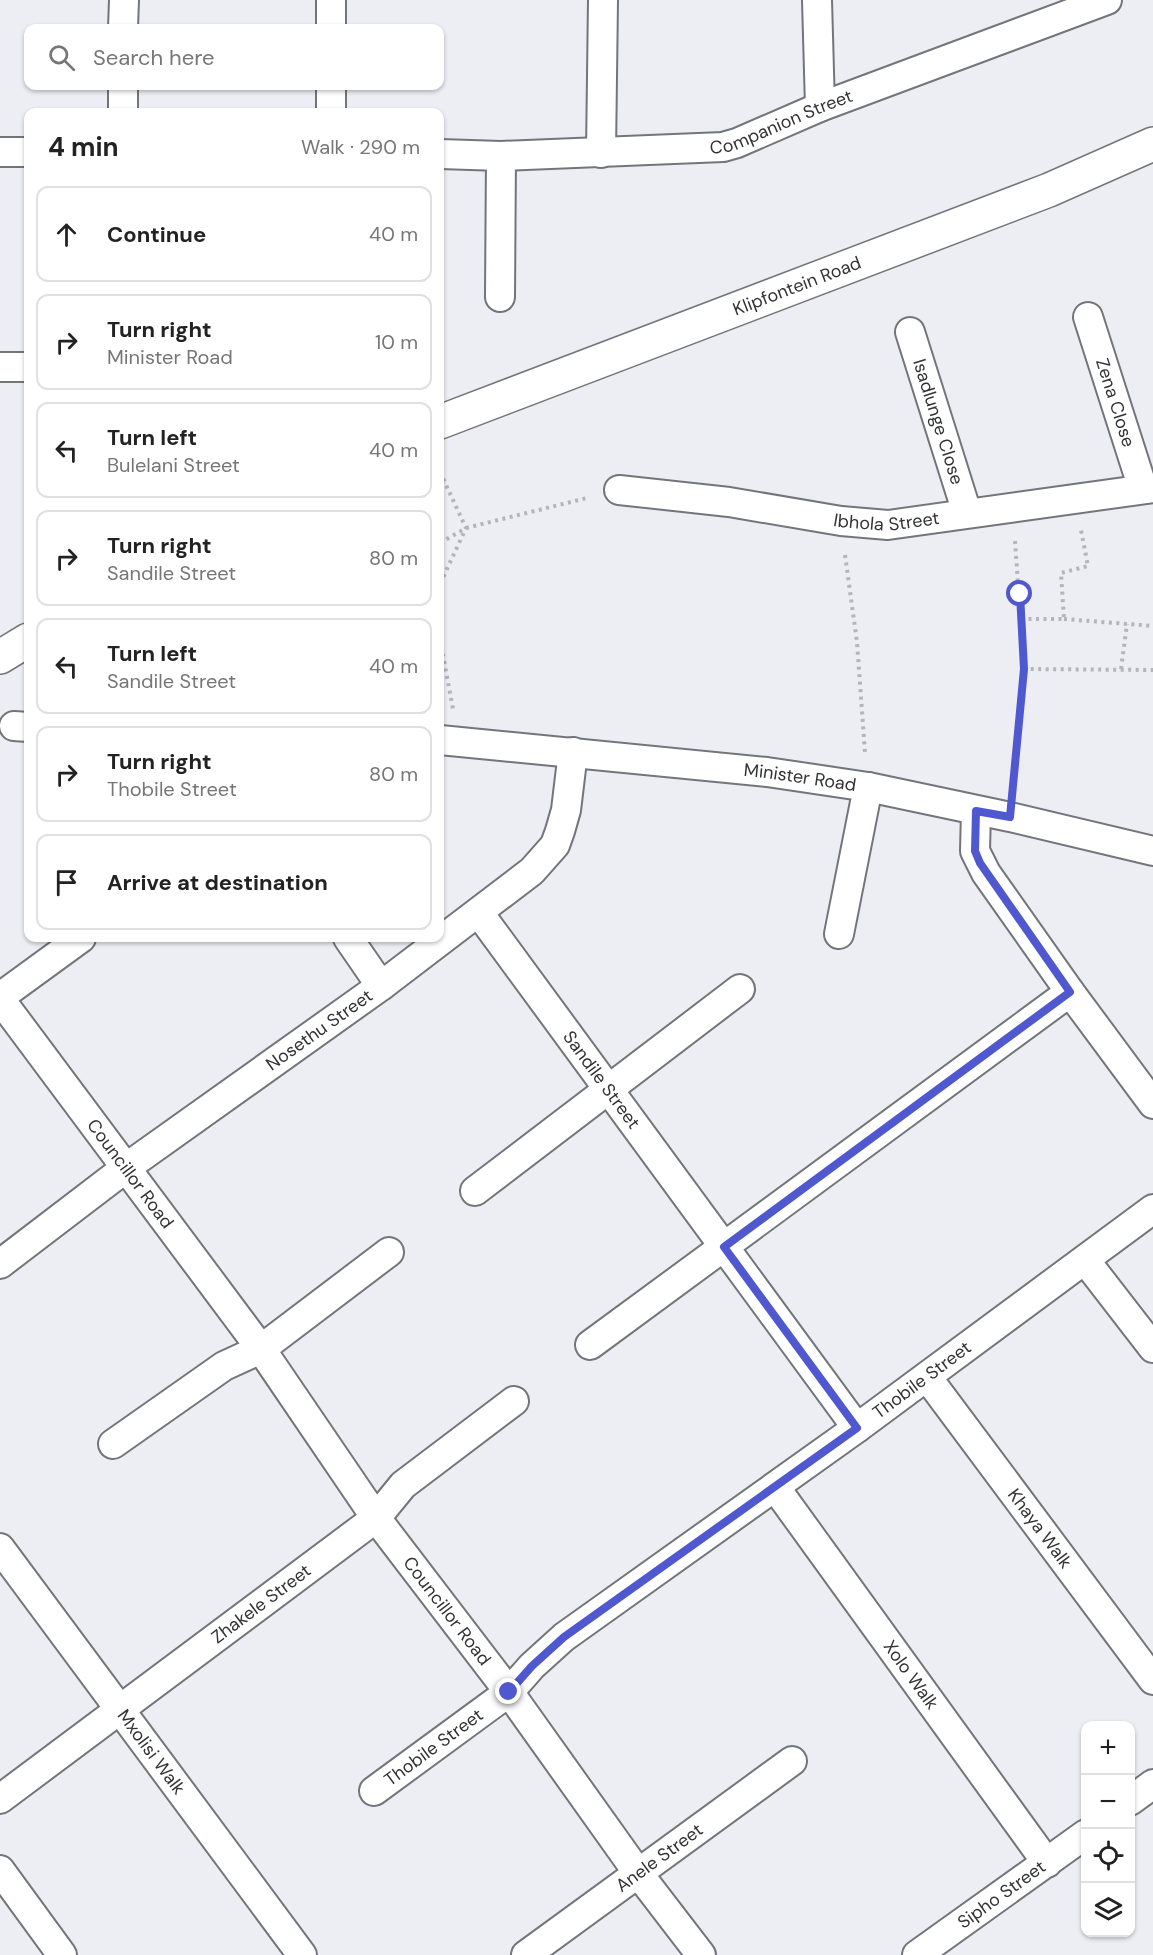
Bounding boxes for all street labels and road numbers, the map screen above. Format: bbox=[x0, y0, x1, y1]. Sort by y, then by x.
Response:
street label: Companion Street bbox=[709, 84, 856, 160]
street label: Klipfontein Road bbox=[729, 251, 865, 321]
street label: Zena Close bbox=[1090, 355, 1141, 450]
street label: Isadlunge Close bbox=[907, 356, 969, 488]
street label: Ibhola Street bbox=[832, 506, 941, 537]
street label: Minister Road bbox=[743, 758, 858, 797]
street label: Nosethu Street bbox=[261, 984, 378, 1076]
street label: Sandile Street bbox=[557, 1026, 646, 1134]
street label: Councillor Road bbox=[82, 1114, 179, 1233]
street label: Thobile Street bbox=[868, 1336, 976, 1424]
street label: Khaya Walk bbox=[1002, 1484, 1078, 1573]
street label: Councillor Road bbox=[398, 1552, 496, 1670]
street label: Zhakele Street bbox=[206, 1559, 316, 1649]
street label: Xolo Walk bbox=[878, 1636, 944, 1714]
street label: Thobile Street bbox=[379, 1703, 488, 1791]
street label: Mxolisi Walk bbox=[112, 1705, 191, 1799]
street label: Anele Street bbox=[611, 1818, 708, 1898]
street label: Sipho Street bbox=[953, 1855, 1050, 1934]

